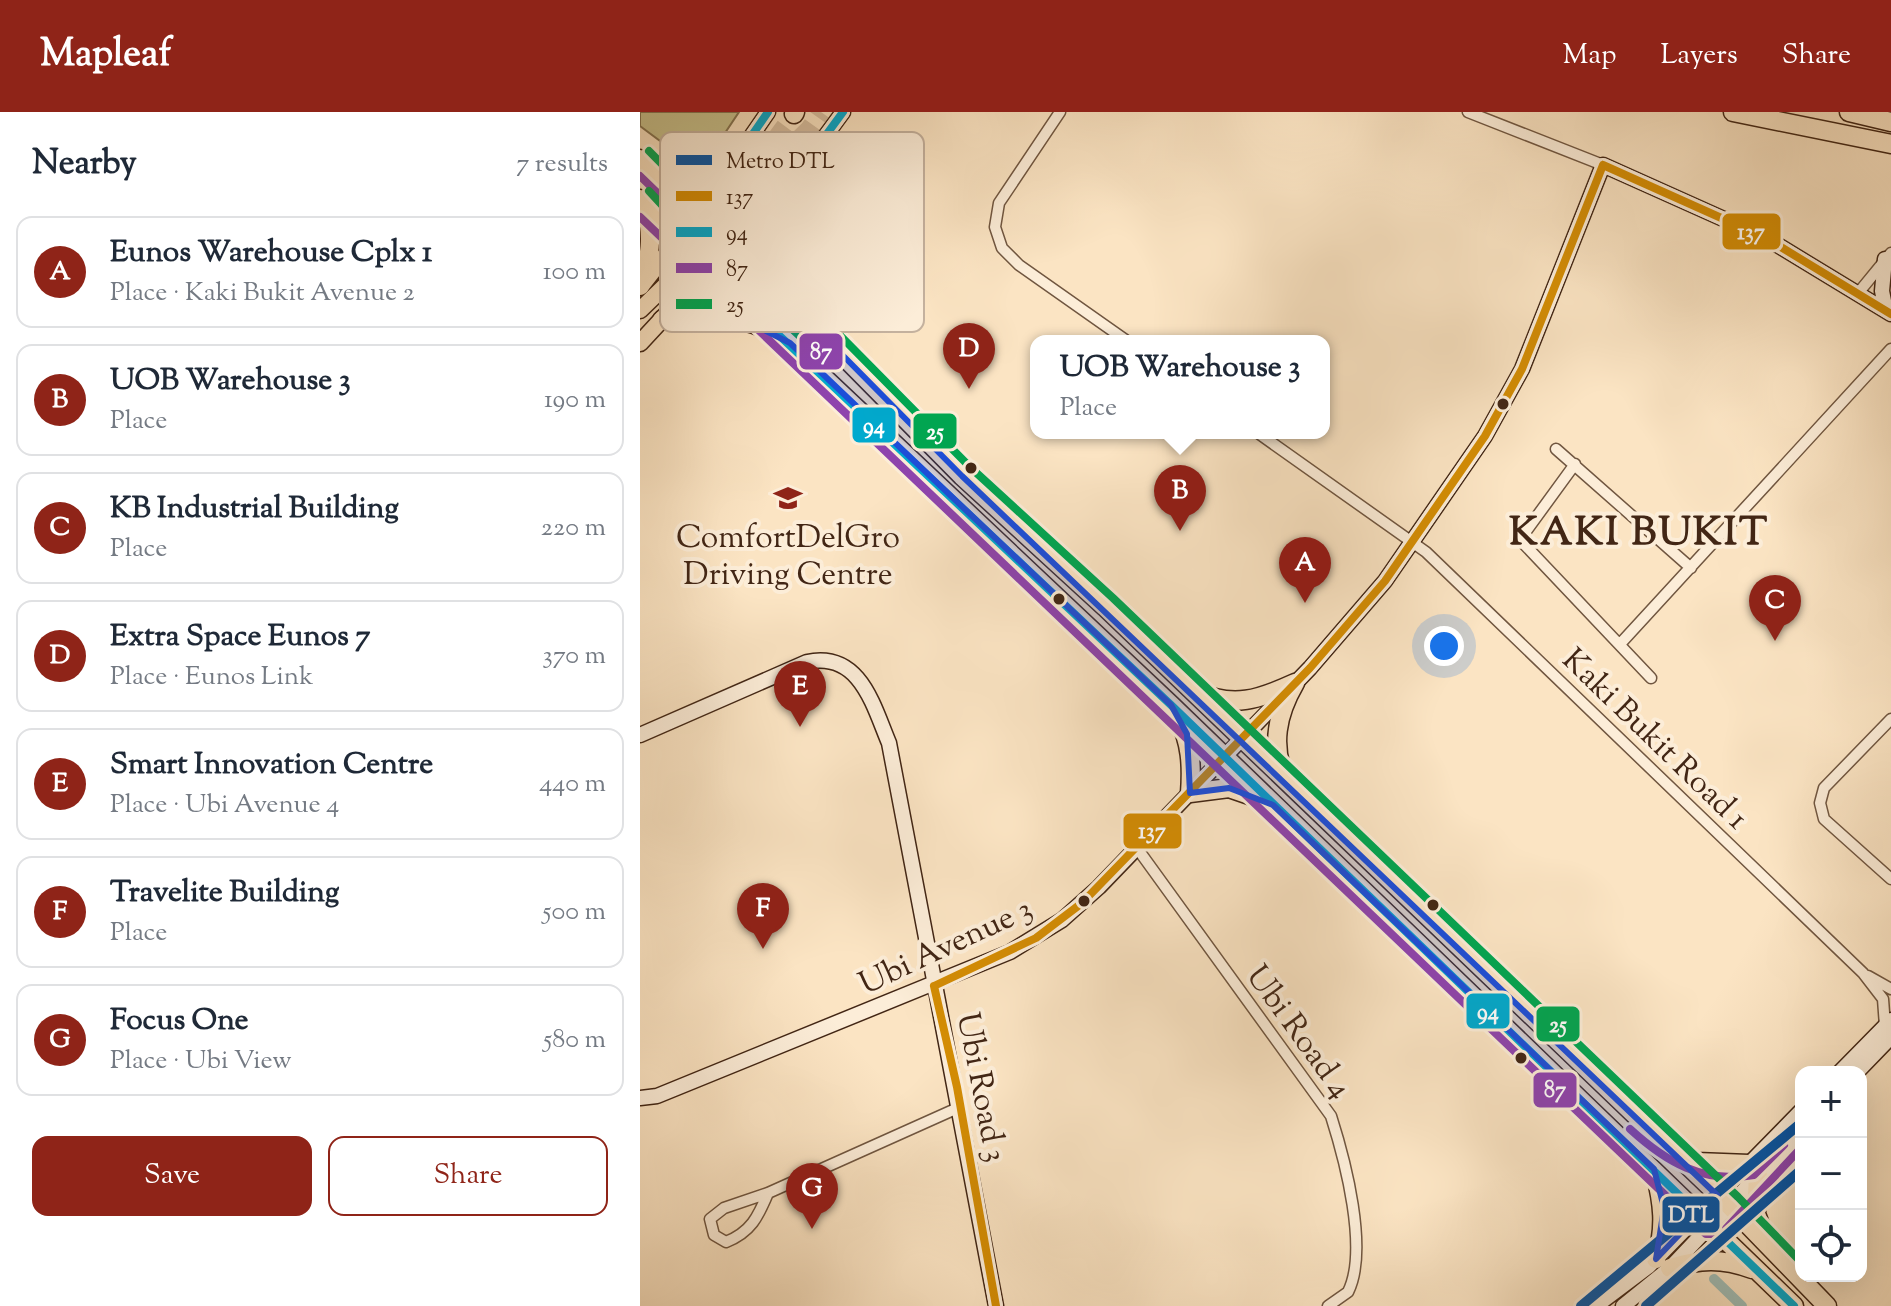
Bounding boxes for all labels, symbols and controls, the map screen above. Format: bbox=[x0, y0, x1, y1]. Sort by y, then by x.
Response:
text: Mapleaf bbox=[40, 29, 172, 83]
text: Map bbox=[1563, 36, 1616, 76]
text: Layers bbox=[1660, 36, 1738, 76]
text: Share bbox=[1782, 36, 1851, 76]
legend bbox=[660, 132, 924, 332]
text: Nearby bbox=[32, 140, 137, 189]
text: 7 results bbox=[516, 146, 608, 183]
text: Metro DTL bbox=[726, 147, 835, 179]
text: 137 bbox=[726, 183, 753, 215]
line badge: 137 bbox=[1721, 212, 1782, 251]
text: 137 bbox=[1737, 218, 1766, 250]
text: 94 bbox=[726, 219, 748, 251]
text: Eunos Warehouse Cplx 1 bbox=[110, 232, 432, 275]
text: A bbox=[49, 254, 71, 291]
text: 100 m bbox=[543, 254, 606, 291]
text: 87 bbox=[726, 255, 748, 287]
text: Place · Kaki Bukit Avenue 2 bbox=[110, 275, 415, 312]
text: 25 bbox=[726, 291, 744, 323]
pin: D bbox=[943, 323, 995, 389]
line badge: 87 bbox=[798, 332, 844, 371]
popup bbox=[1030, 335, 1330, 439]
text: 87 bbox=[810, 338, 833, 370]
text: UOB Warehouse 3 bbox=[1060, 347, 1300, 390]
text: UOB Warehouse 3 bbox=[110, 360, 351, 403]
text: B bbox=[52, 382, 68, 419]
text: 190 m bbox=[544, 382, 606, 419]
text: Place bbox=[1060, 390, 1117, 427]
unlabelled marker bbox=[1495, 396, 1511, 412]
text: Place bbox=[110, 403, 167, 440]
line badge: 94 bbox=[851, 406, 897, 444]
text: 94 bbox=[863, 412, 885, 444]
line badge: 25 bbox=[912, 412, 958, 450]
text: 25 bbox=[926, 418, 944, 450]
unlabelled marker bbox=[963, 460, 979, 476]
pin: B bbox=[1154, 465, 1206, 531]
school or university icon: ComfortDelGro Driving Centre bbox=[773, 483, 803, 513]
text: KB Industrial Building bbox=[110, 488, 399, 531]
district label: KAKI BUKIT bbox=[1509, 506, 1769, 563]
text: C bbox=[50, 510, 70, 547]
text: 220 m bbox=[541, 510, 606, 547]
place label: ComfortDelGro Driving Centre bbox=[676, 516, 900, 599]
text: Place bbox=[110, 531, 167, 568]
pin: A bbox=[1279, 537, 1331, 603]
pin: C bbox=[1749, 575, 1801, 641]
unlabelled marker bbox=[1051, 591, 1067, 607]
text: Extra Space Eunos 7 bbox=[110, 616, 370, 659]
your location bbox=[1424, 626, 1464, 666]
text: D bbox=[50, 638, 70, 675]
text: 370 m bbox=[542, 638, 606, 675]
street label: Kaki Bukit Road 1 bbox=[1550, 639, 1758, 841]
text: Place · Eunos Link bbox=[110, 659, 313, 696]
pin: E bbox=[774, 661, 826, 727]
text: Smart Innovation Centre bbox=[110, 744, 433, 787]
text: E bbox=[52, 766, 68, 803]
text: 440 m bbox=[539, 766, 606, 803]
text: Place · Ubi Avenue 4 bbox=[110, 787, 339, 824]
line badge: 137 bbox=[1122, 812, 1183, 850]
text: 137 bbox=[1138, 817, 1167, 849]
text: Travelite Building bbox=[110, 872, 339, 915]
pin: F bbox=[737, 883, 789, 949]
street label: Ubi Avenue 3 bbox=[852, 887, 1041, 1008]
unlabelled marker bbox=[1076, 893, 1092, 909]
text: F bbox=[53, 894, 67, 931]
text: 500 m bbox=[543, 894, 606, 931]
unlabelled marker bbox=[1425, 897, 1441, 913]
text: Place bbox=[110, 915, 167, 952]
street label: Ubi Road 4 bbox=[1233, 957, 1362, 1109]
line badge: 94 bbox=[1465, 992, 1511, 1030]
text: 94 bbox=[1477, 998, 1499, 1030]
text: Focus One bbox=[110, 1000, 249, 1043]
line badge: 25 bbox=[1535, 1005, 1581, 1043]
street label: Ubi Road 3 bbox=[943, 1009, 1017, 1166]
text: 25 bbox=[1549, 1011, 1567, 1043]
text: G bbox=[49, 1022, 71, 1059]
text: 580 m bbox=[543, 1022, 606, 1059]
text: Place · Ubi View bbox=[110, 1043, 292, 1080]
unlabelled marker bbox=[1513, 1050, 1529, 1066]
map controls bbox=[1795, 1066, 1867, 1282]
button: + bbox=[1795, 1066, 1867, 1138]
line badge: 87 bbox=[1532, 1071, 1578, 1109]
text: 87 bbox=[1544, 1076, 1567, 1108]
button: Save bbox=[32, 1136, 312, 1216]
button: Share bbox=[328, 1136, 608, 1216]
button: − bbox=[1795, 1138, 1867, 1210]
pin: G bbox=[786, 1163, 838, 1229]
line badge: DTL bbox=[1661, 1195, 1721, 1234]
text: DTL bbox=[1668, 1201, 1715, 1233]
button: locate bbox=[1795, 1210, 1867, 1282]

